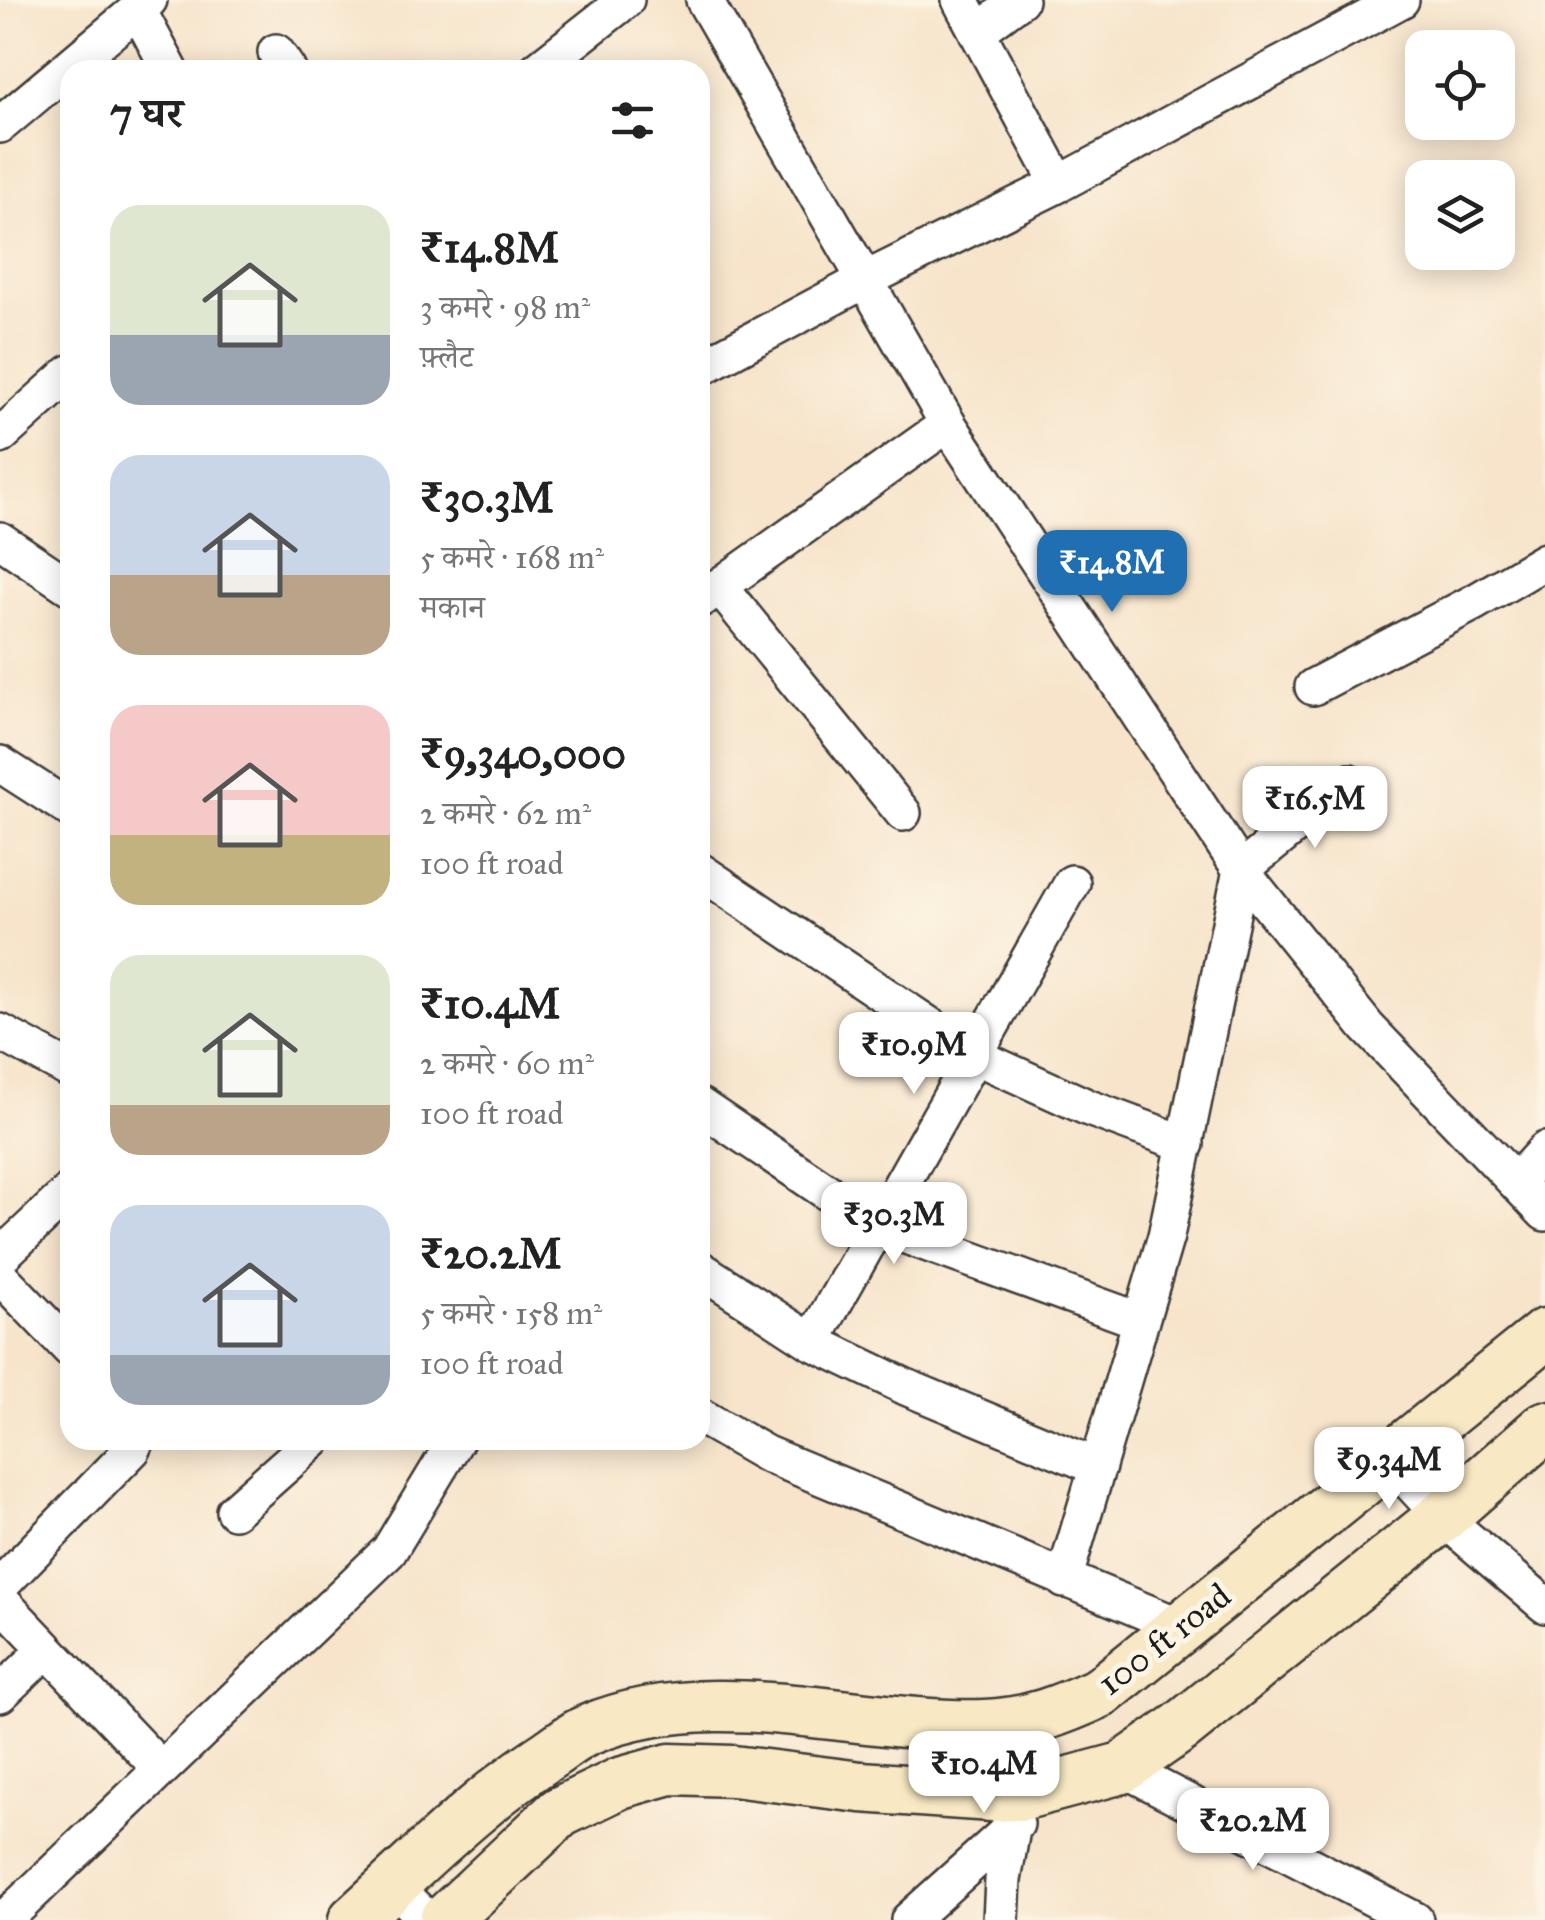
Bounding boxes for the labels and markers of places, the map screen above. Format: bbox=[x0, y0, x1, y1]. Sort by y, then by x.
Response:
pin: ₹14.8M bbox=[1031, 530, 1193, 615]
pin: ₹16.5M bbox=[1234, 766, 1396, 851]
pin: ₹10.9M bbox=[833, 1012, 995, 1097]
pin: ₹30.3M bbox=[813, 1182, 975, 1267]
pin: ₹9.34M bbox=[1308, 1427, 1470, 1512]
pin: ₹10.4M bbox=[903, 1731, 1065, 1816]
pin: ₹20.2M bbox=[1172, 1788, 1334, 1873]

